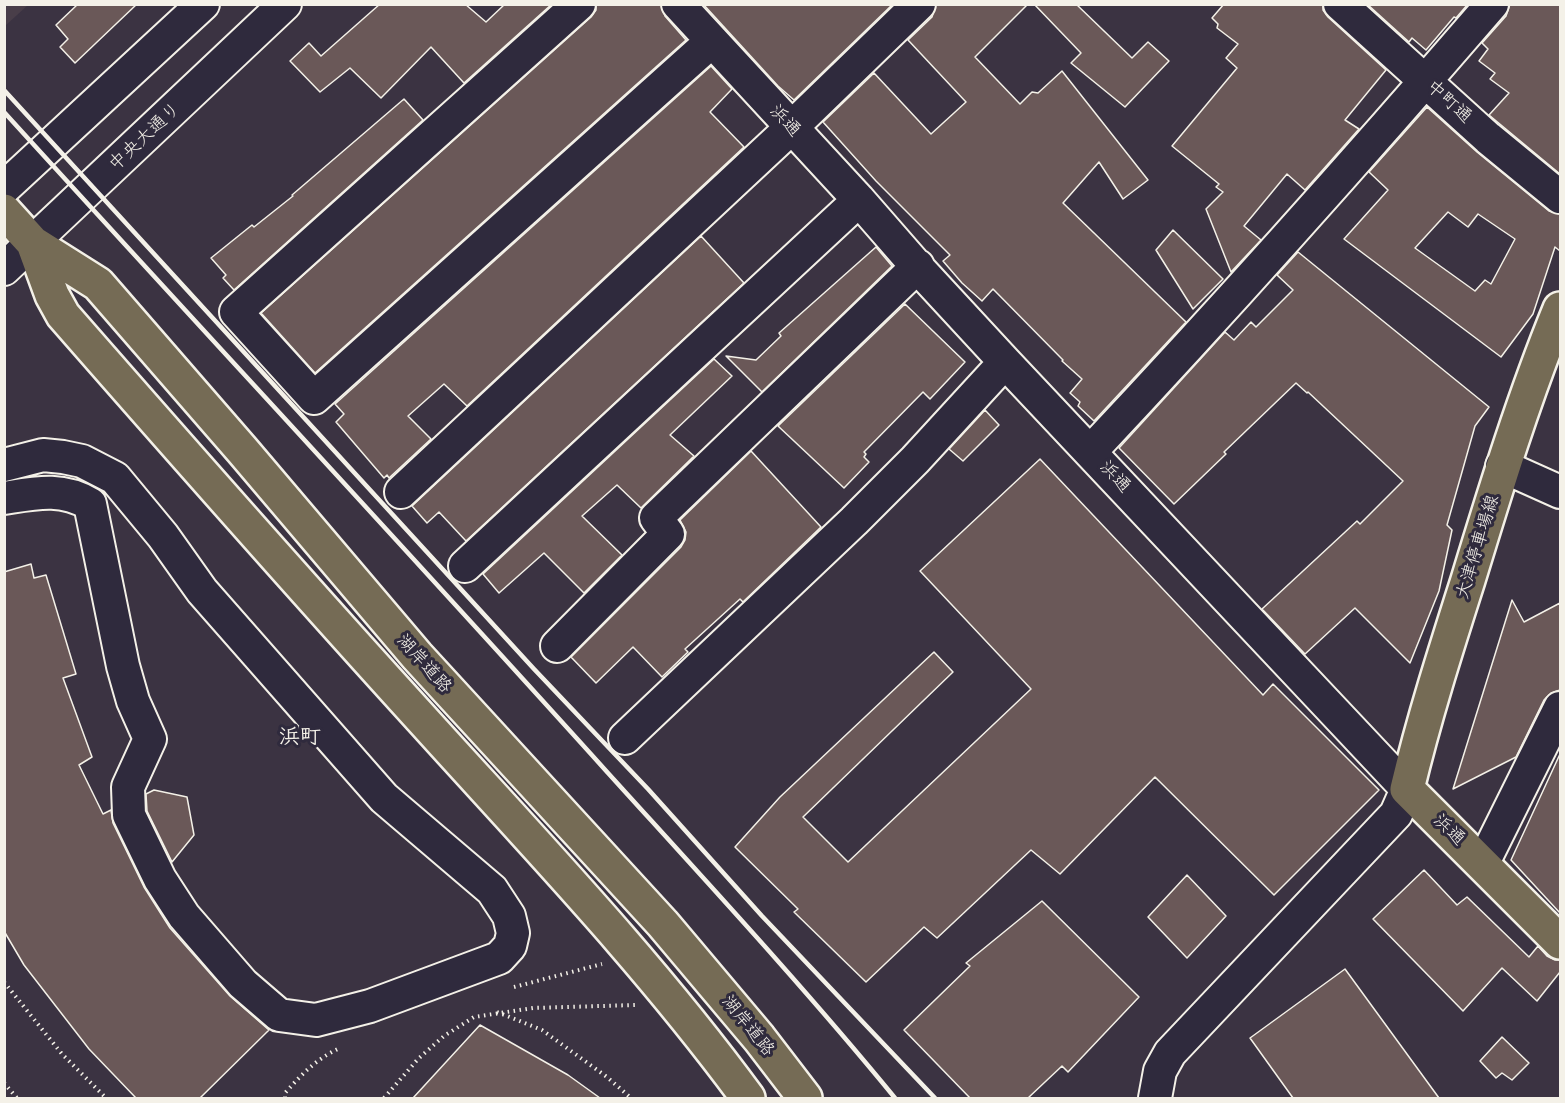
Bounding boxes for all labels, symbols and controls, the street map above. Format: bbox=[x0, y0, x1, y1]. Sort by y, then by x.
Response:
street label: 中町通 bbox=[1422, 76, 1476, 128]
street label: 中央大通り bbox=[105, 98, 185, 176]
street label: 浜通 bbox=[765, 100, 805, 142]
street label: 浜通 bbox=[1095, 456, 1135, 498]
street label: 大津停車場線 bbox=[1452, 492, 1504, 602]
street label: 湖岸道路 bbox=[392, 630, 456, 698]
district label: 浜町 bbox=[279, 724, 321, 750]
street label: 浜通 bbox=[1429, 810, 1469, 850]
street label: 湖岸道路 bbox=[717, 991, 779, 1061]

